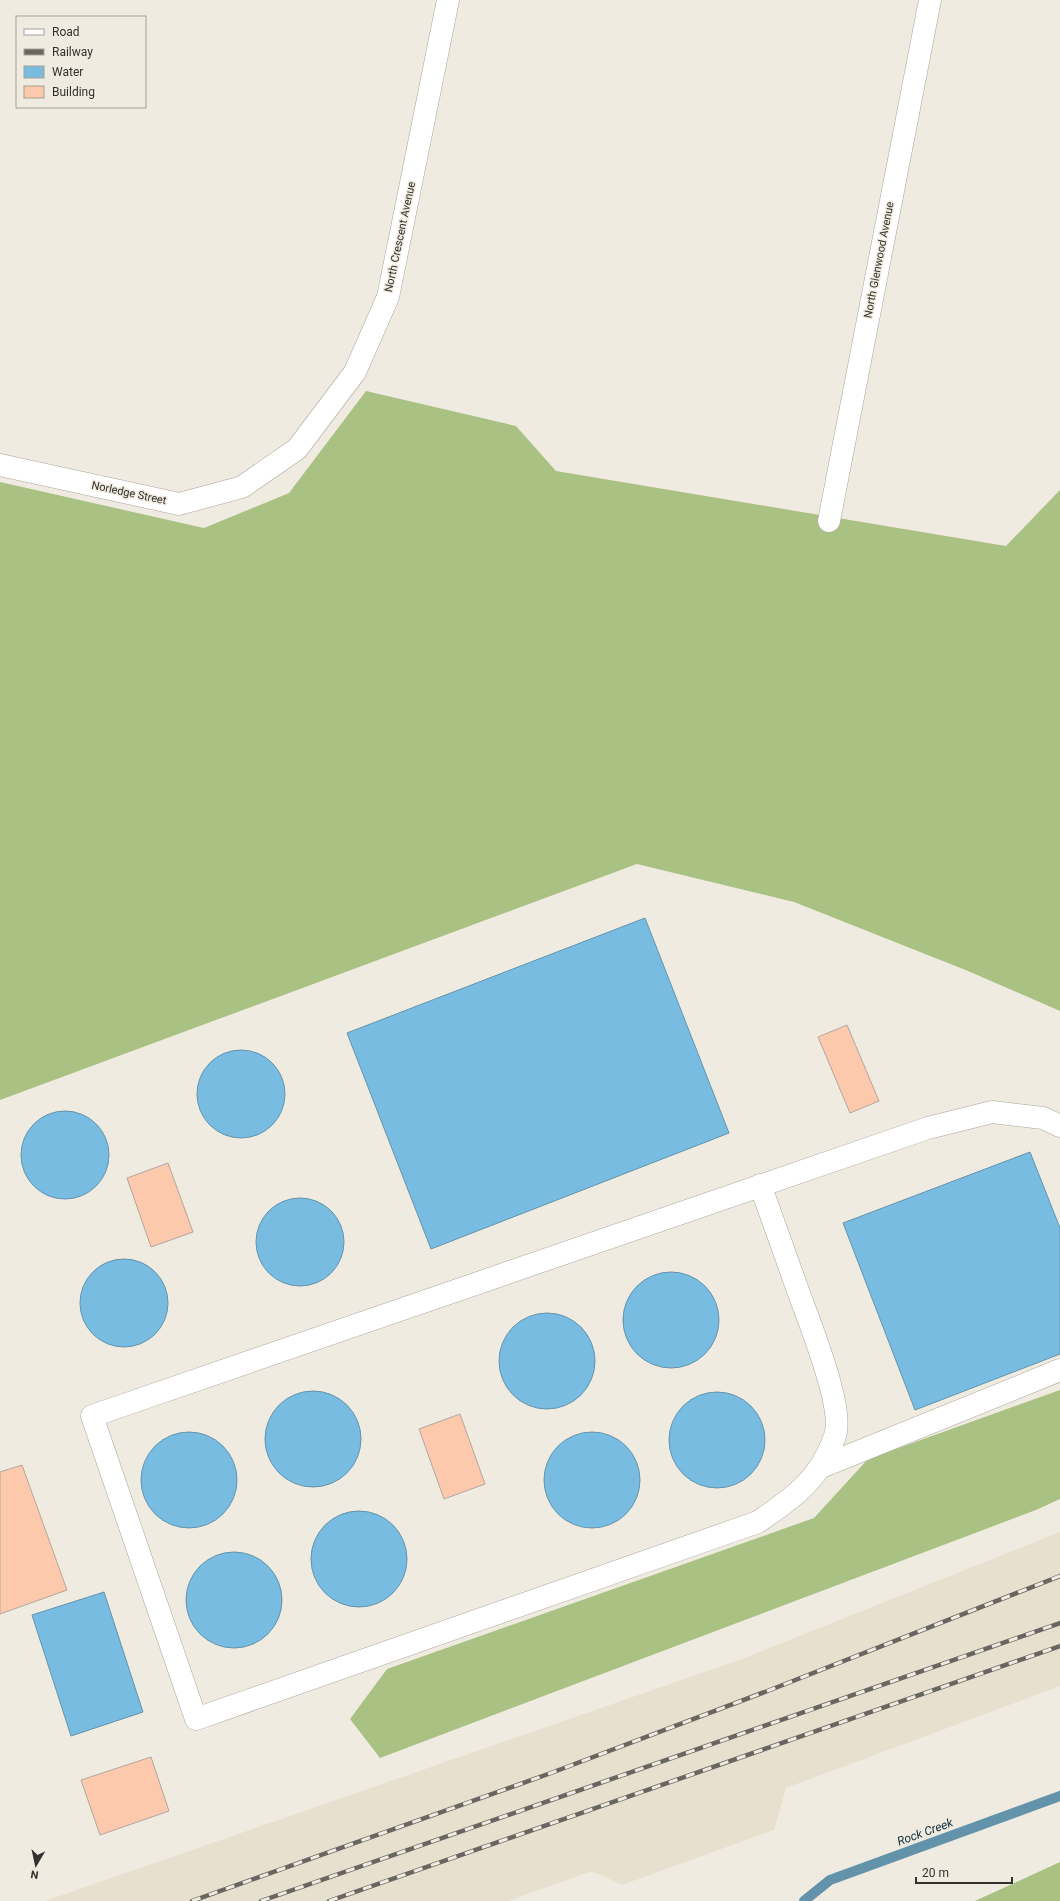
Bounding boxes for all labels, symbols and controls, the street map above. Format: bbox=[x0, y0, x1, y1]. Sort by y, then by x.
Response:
legend bbox=[16, 16, 146, 108]
text: Road bbox=[52, 25, 80, 39]
text: Railway bbox=[52, 45, 93, 59]
text: Water bbox=[52, 65, 83, 79]
text: Building bbox=[52, 85, 95, 99]
street label: North Crescent Avenue bbox=[382, 180, 418, 294]
street label: North Glenwood Avenue bbox=[861, 201, 897, 319]
street label: Norledge Street bbox=[90, 479, 168, 507]
water label: Rock Creek bbox=[895, 1815, 956, 1849]
north arrow bbox=[16, 1845, 56, 1885]
scale bar bbox=[916, 1859, 1012, 1885]
text: 20 m bbox=[922, 1866, 949, 1880]
text: N bbox=[29, 1867, 39, 1881]

